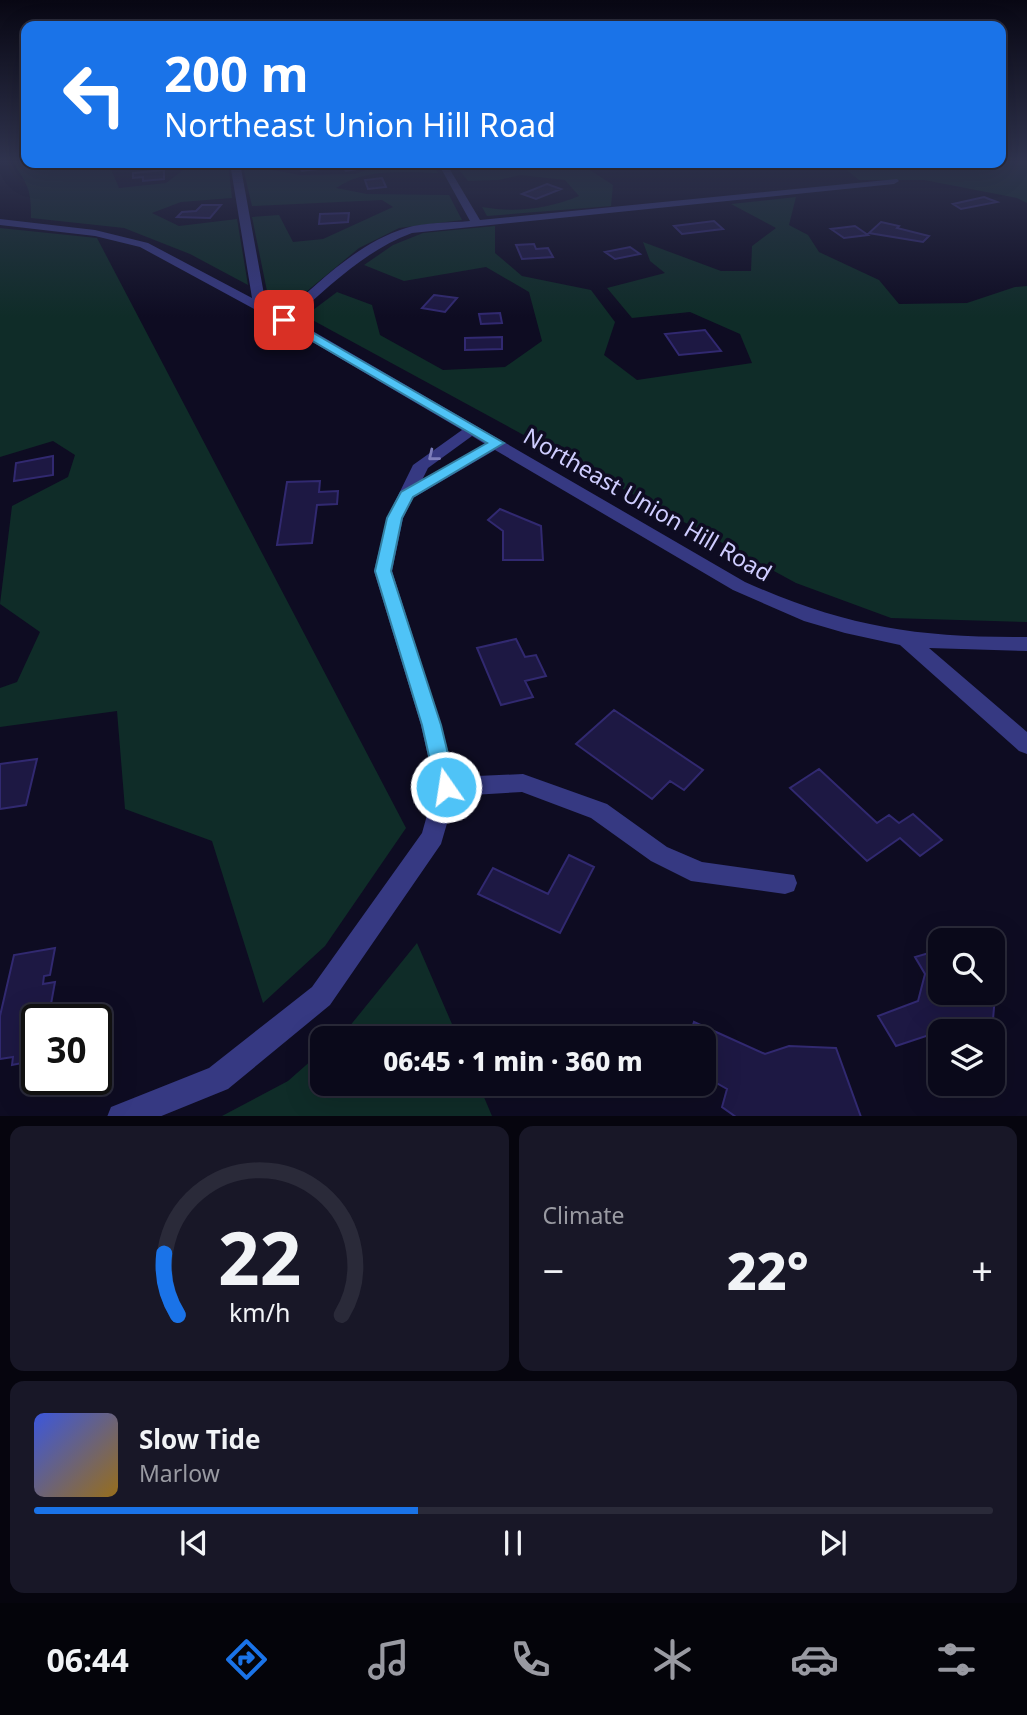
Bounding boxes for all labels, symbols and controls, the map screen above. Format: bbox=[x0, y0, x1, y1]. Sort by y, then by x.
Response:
text: 200 m bbox=[164, 40, 309, 106]
icon: left bbox=[49, 49, 140, 140]
text: Northeast Union Hill Road bbox=[164, 103, 556, 146]
pin bbox=[254, 290, 314, 350]
icon: arrive bbox=[265, 301, 303, 339]
street label: Northeast Union Hill Road bbox=[518, 420, 778, 588]
one-way arrow bbox=[429, 447, 441, 460]
position arrow bbox=[409, 750, 483, 824]
map controls bbox=[928, 928, 1005, 1096]
button: search bbox=[928, 928, 1005, 1005]
speed limit sign: 30 bbox=[21, 1004, 112, 1095]
button: layers bbox=[928, 1019, 1005, 1096]
text: 06:45 · 1 min · 360 m bbox=[383, 1043, 643, 1079]
text: Climate bbox=[543, 1199, 625, 1231]
text: 22 bbox=[218, 1207, 301, 1306]
text: 22° bbox=[727, 1234, 809, 1305]
text: − bbox=[543, 1244, 564, 1296]
text: + bbox=[971, 1244, 993, 1296]
text: km/h bbox=[228, 1294, 290, 1328]
text: Slow Tide bbox=[139, 1421, 261, 1457]
text: Marlow bbox=[139, 1457, 220, 1489]
icon: previous bbox=[175, 1524, 213, 1562]
icon: pause bbox=[494, 1524, 532, 1562]
icon: next bbox=[814, 1524, 852, 1562]
icon: directions bbox=[222, 1635, 271, 1684]
icon: music bbox=[364, 1635, 413, 1684]
icon: phone bbox=[506, 1635, 555, 1684]
icon: climate bbox=[648, 1635, 697, 1684]
icon: car bbox=[790, 1635, 839, 1684]
icon: filters bbox=[932, 1635, 981, 1684]
text: 06:44 bbox=[46, 1638, 129, 1681]

